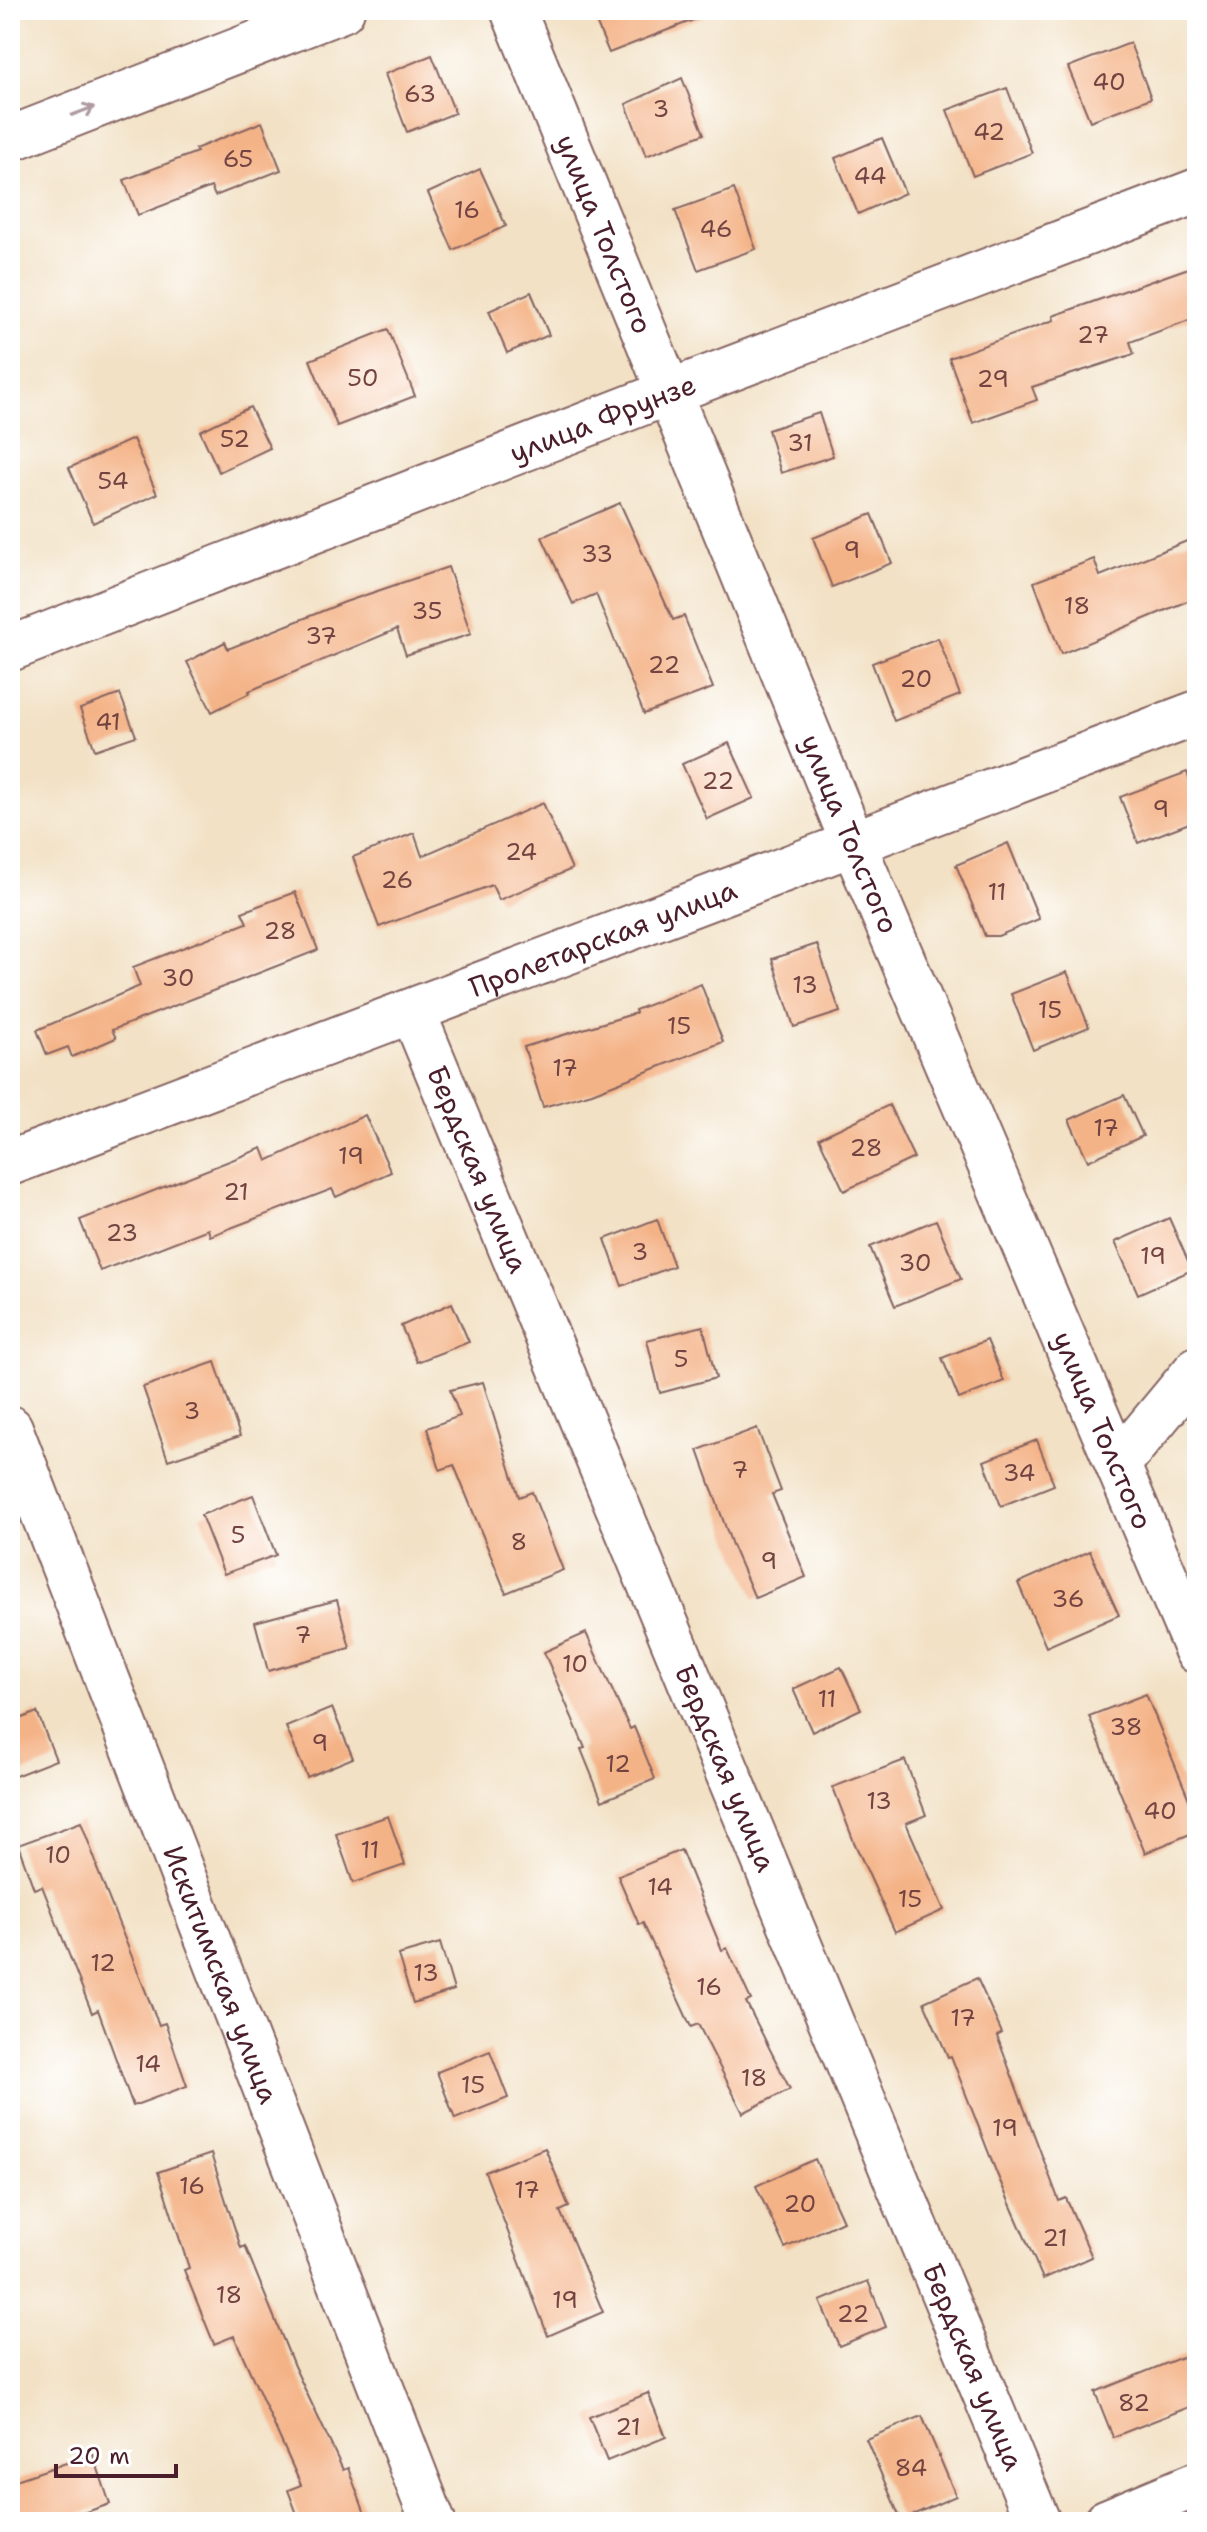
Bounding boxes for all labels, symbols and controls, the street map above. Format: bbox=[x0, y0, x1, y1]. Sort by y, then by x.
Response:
house number: 40 bbox=[1092, 66, 1126, 98]
house number: 63 bbox=[404, 78, 436, 110]
house number: 3 bbox=[653, 93, 669, 125]
one-way arrow bbox=[70, 103, 95, 117]
house number: 42 bbox=[973, 116, 1005, 148]
street label: улица Толстого bbox=[547, 129, 662, 339]
house number: 65 bbox=[223, 143, 253, 175]
house number: 44 bbox=[854, 160, 886, 192]
house number: 16 bbox=[454, 194, 480, 226]
house number: 46 bbox=[699, 213, 733, 245]
house number: 27 bbox=[1077, 319, 1109, 351]
house number: 50 bbox=[347, 362, 379, 394]
house number: 29 bbox=[977, 363, 1009, 395]
street label: улица Фрунзе bbox=[504, 365, 701, 472]
house number: 52 bbox=[220, 423, 250, 455]
house number: 31 bbox=[787, 427, 813, 459]
house number: 54 bbox=[98, 465, 128, 497]
house number: 9 bbox=[844, 534, 860, 566]
house number: 33 bbox=[581, 538, 613, 570]
house number: 18 bbox=[1064, 590, 1090, 622]
house number: 35 bbox=[412, 595, 442, 627]
house number: 37 bbox=[305, 620, 337, 652]
house number: 22 bbox=[648, 649, 680, 681]
house number: 20 bbox=[900, 663, 932, 695]
house number: 41 bbox=[95, 706, 121, 738]
street label: улица Толстого bbox=[792, 729, 908, 939]
house number: 22 bbox=[702, 765, 734, 797]
house number: 9 bbox=[1153, 793, 1169, 825]
house number: 24 bbox=[505, 836, 537, 868]
house number: 26 bbox=[381, 864, 413, 896]
street label: Пролетарская улица bbox=[464, 870, 742, 1006]
house number: 11 bbox=[987, 876, 1007, 908]
house number: 28 bbox=[264, 915, 296, 947]
house number: 30 bbox=[161, 962, 195, 994]
house number: 13 bbox=[792, 969, 818, 1001]
house number: 15 bbox=[1038, 994, 1062, 1026]
house number: 15 bbox=[667, 1010, 691, 1042]
house number: 17 bbox=[552, 1052, 578, 1084]
street label: Бердская улица bbox=[418, 1060, 538, 1279]
house number: 17 bbox=[1093, 1112, 1119, 1144]
house number: 28 bbox=[850, 1132, 882, 1164]
house number: 19 bbox=[338, 1140, 364, 1172]
house number: 21 bbox=[223, 1176, 249, 1208]
house number: 23 bbox=[106, 1217, 138, 1249]
house number: 3 bbox=[632, 1236, 648, 1268]
house number: 19 bbox=[1140, 1240, 1166, 1272]
house number: 30 bbox=[898, 1247, 932, 1279]
street label: улица Толстого bbox=[1044, 1325, 1162, 1535]
house number: 5 bbox=[674, 1343, 688, 1375]
house number: 3 bbox=[184, 1395, 200, 1427]
house number: 7 bbox=[732, 1454, 748, 1486]
house number: 34 bbox=[1003, 1457, 1035, 1489]
house number: 5 bbox=[231, 1519, 245, 1551]
house number: 8 bbox=[511, 1526, 527, 1558]
house number: 9 bbox=[761, 1545, 777, 1577]
house number: 36 bbox=[1052, 1583, 1085, 1615]
house number: 7 bbox=[295, 1619, 311, 1651]
house number: 10 bbox=[562, 1648, 588, 1680]
street label: Бердская улица bbox=[666, 1658, 786, 1877]
house number: 11 bbox=[817, 1683, 837, 1715]
house number: 38 bbox=[1110, 1711, 1142, 1743]
house number: 9 bbox=[312, 1727, 328, 1759]
house number: 12 bbox=[605, 1748, 631, 1780]
house number: 13 bbox=[866, 1785, 892, 1817]
house number: 40 bbox=[1143, 1795, 1177, 1827]
house number: 11 bbox=[360, 1834, 380, 1866]
house number: 10 bbox=[45, 1839, 71, 1871]
street label: Искитимская улица bbox=[154, 1840, 288, 2109]
house number: 14 bbox=[647, 1871, 673, 1903]
house number: 15 bbox=[898, 1883, 922, 1915]
house number: 12 bbox=[90, 1947, 116, 1979]
house number: 13 bbox=[413, 1957, 439, 1989]
house number: 16 bbox=[696, 1971, 722, 2003]
house number: 17 bbox=[950, 2002, 976, 2034]
house number: 14 bbox=[135, 2048, 161, 2080]
house number: 18 bbox=[741, 2062, 767, 2094]
house number: 15 bbox=[461, 2069, 485, 2101]
house number: 19 bbox=[992, 2112, 1018, 2144]
house number: 16 bbox=[179, 2170, 205, 2202]
house number: 17 bbox=[514, 2174, 540, 2206]
house number: 20 bbox=[784, 2188, 816, 2220]
house number: 21 bbox=[1042, 2222, 1068, 2254]
street label: Бердская улица bbox=[914, 2257, 1034, 2476]
house number: 18 bbox=[216, 2279, 242, 2311]
house number: 19 bbox=[552, 2284, 578, 2316]
house number: 22 bbox=[837, 2298, 869, 2330]
house number: 82 bbox=[1118, 2387, 1150, 2419]
house number: 21 bbox=[615, 2411, 641, 2443]
scale bar bbox=[56, 2428, 176, 2478]
text: 20 m bbox=[68, 2440, 130, 2472]
house number: 84 bbox=[895, 2452, 927, 2484]

